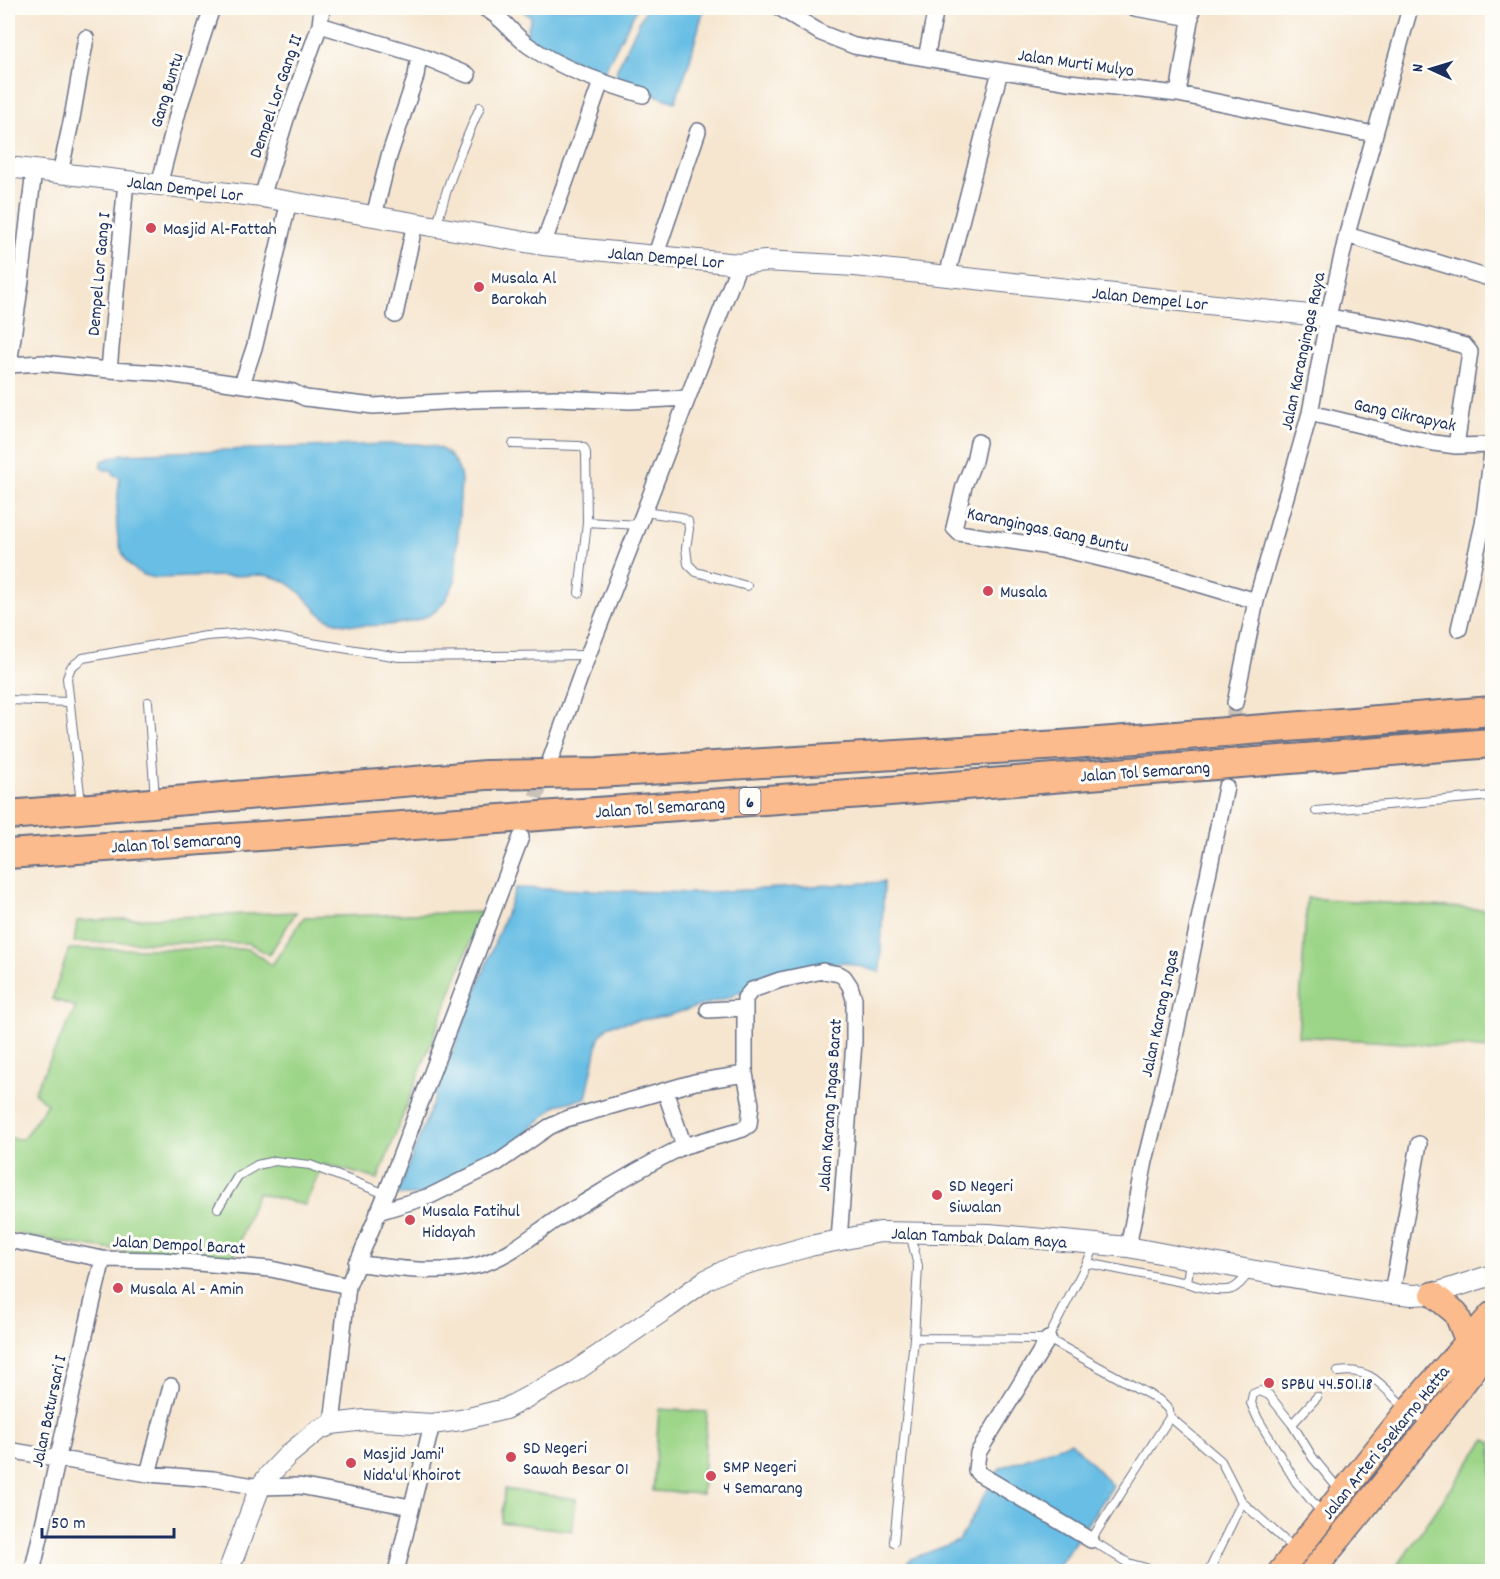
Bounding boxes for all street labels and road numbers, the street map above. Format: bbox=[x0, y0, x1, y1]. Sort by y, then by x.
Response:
street label: Dempel Lor Gang II bbox=[244, 31, 310, 162]
street label: Jalan Murti Mulyo bbox=[1016, 44, 1135, 85]
street label: Gang Buntu bbox=[145, 50, 192, 131]
street label: Jalan Dempel Lor bbox=[125, 171, 244, 210]
street label: Dempel Lor Gang I bbox=[83, 211, 118, 337]
street label: Jalan Dempel Lor bbox=[607, 242, 725, 277]
street label: Jalan Karangingas Raya bbox=[1276, 270, 1334, 433]
street label: Jalan Dempel Lor bbox=[1091, 282, 1209, 319]
street label: Gang Cikrapyak bbox=[1351, 393, 1458, 439]
street label: Karangingas Gang Buntu bbox=[964, 502, 1131, 561]
street label: Jalan Tol Semarang bbox=[1079, 756, 1211, 791]
road number: 6 bbox=[740, 788, 760, 814]
street label: Jalan Tol Semarang bbox=[594, 792, 726, 827]
street label: Jalan Tol Semarang bbox=[110, 827, 242, 862]
street label: Jalan Karang Ingas bbox=[1136, 947, 1187, 1080]
street label: Jalan Karang Ingas Barat bbox=[813, 1018, 850, 1192]
street label: Jalan Tambak Dalam Raya bbox=[890, 1222, 1068, 1257]
street label: Jalan Dempol Barat bbox=[112, 1231, 246, 1262]
street label: Jalan Batursari I bbox=[26, 1353, 75, 1470]
street label: Jalan Arteri Soekarno Hatta bbox=[1317, 1361, 1457, 1526]

